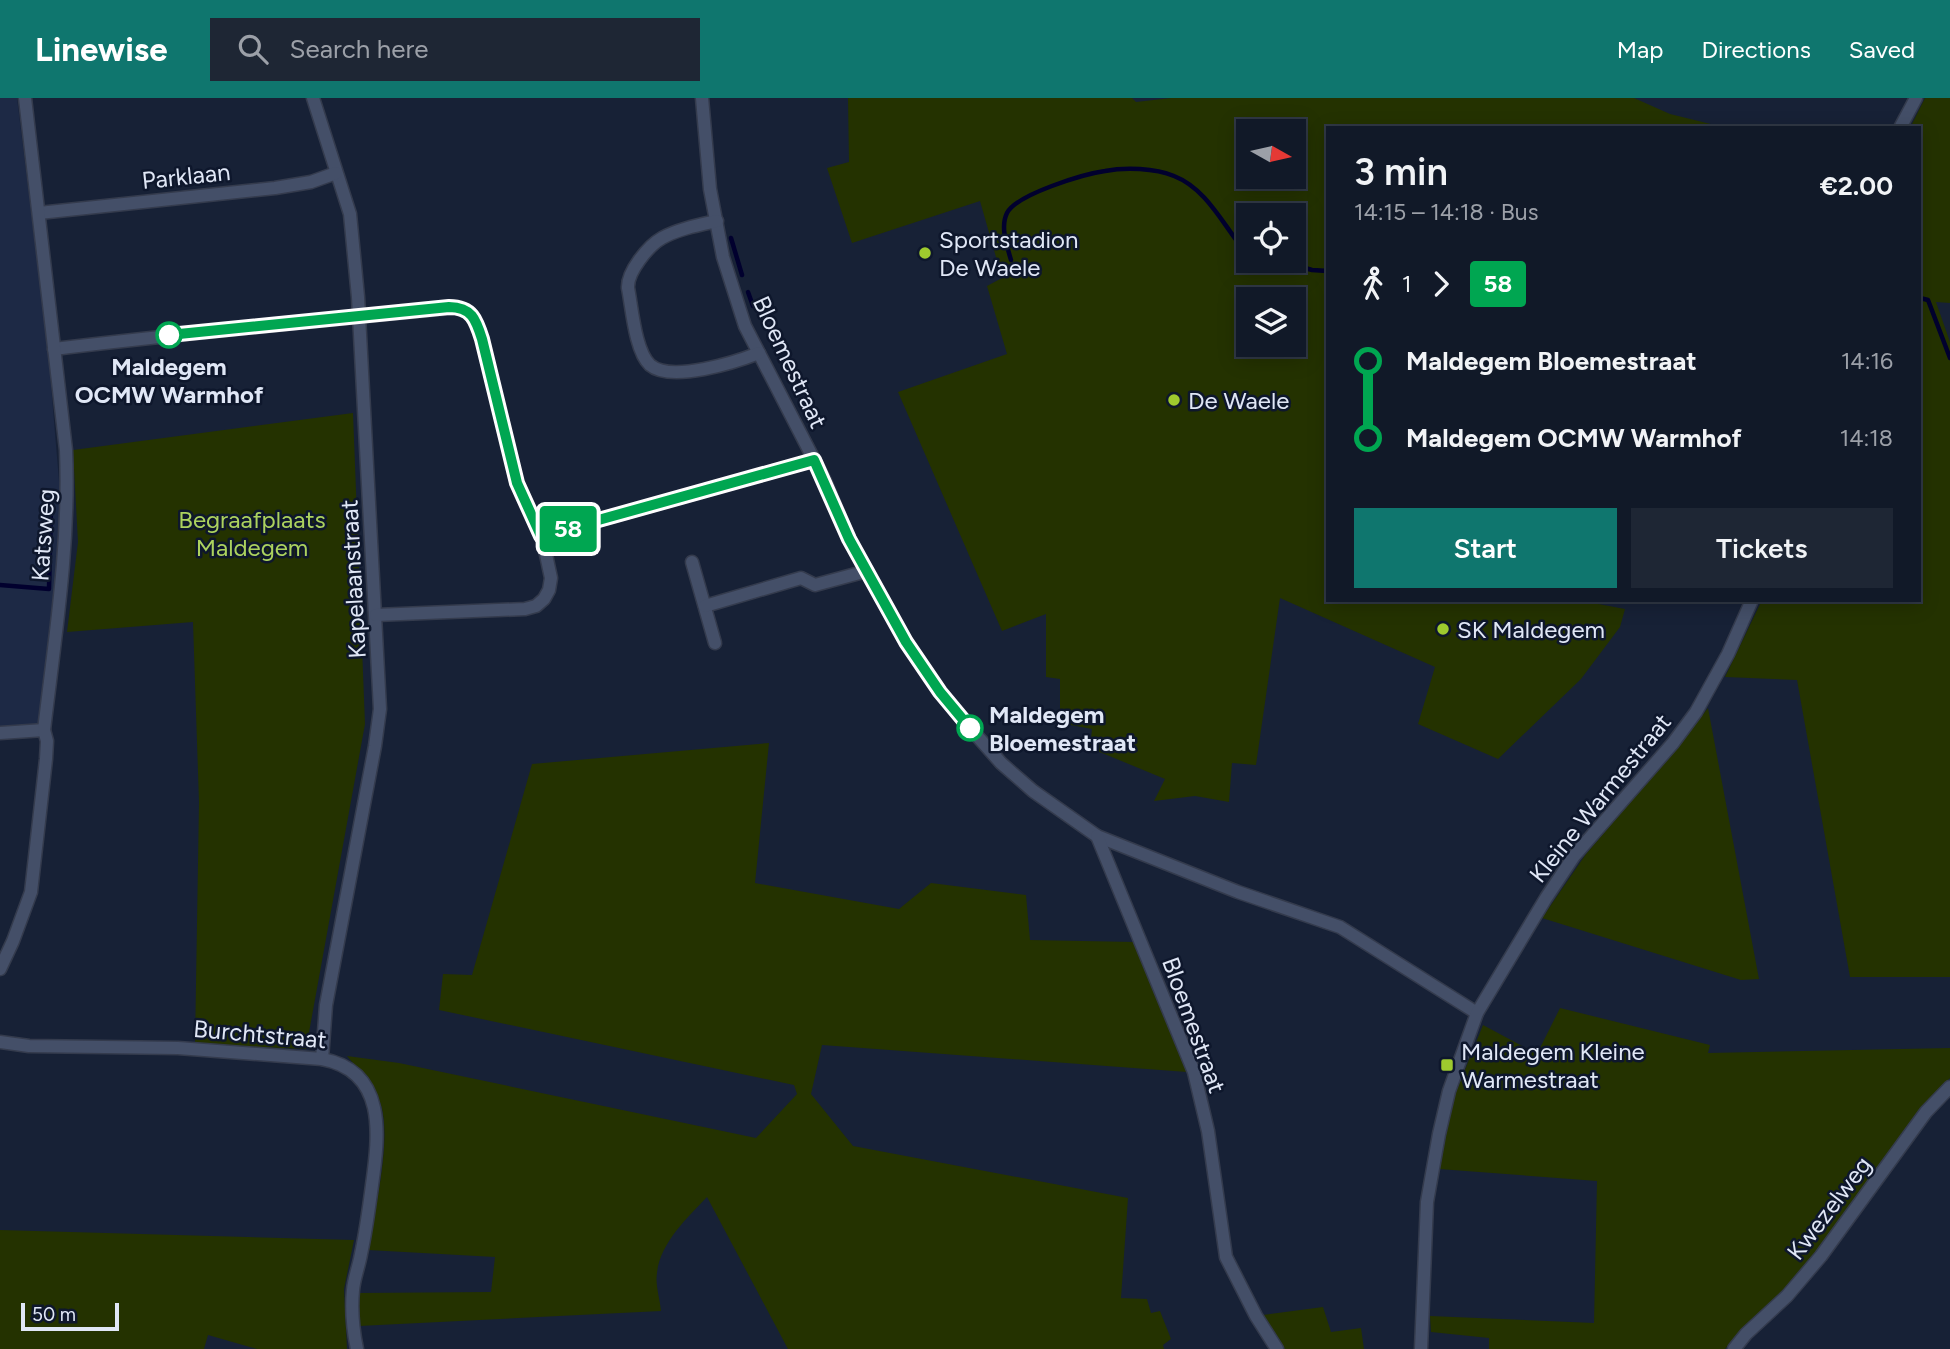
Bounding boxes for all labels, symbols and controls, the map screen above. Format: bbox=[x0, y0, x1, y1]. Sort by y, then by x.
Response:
search box bbox=[210, 18, 700, 81]
text: Linewise bbox=[35, 30, 168, 69]
icon: search bbox=[234, 30, 272, 68]
text: Search here bbox=[290, 33, 428, 65]
text: Map bbox=[1617, 35, 1663, 64]
text: Directions bbox=[1701, 35, 1811, 64]
text: Saved bbox=[1849, 35, 1915, 64]
north arrow bbox=[1236, 119, 1306, 189]
map controls bbox=[1236, 119, 1306, 357]
text: 3 min bbox=[1354, 149, 1448, 195]
street label: Parklaan bbox=[140, 157, 232, 195]
text: €2.00 bbox=[1820, 170, 1893, 202]
text: 14:15 – 14:18 · Bus bbox=[1354, 198, 1538, 226]
button: locate bbox=[1236, 203, 1306, 273]
place label: Sportstadion De Waele bbox=[939, 225, 1078, 282]
marker: Sportstadion De Waele bbox=[917, 245, 933, 261]
icon: walk bbox=[1354, 265, 1392, 303]
icon: forward bbox=[1422, 265, 1460, 303]
text: 58 bbox=[1484, 269, 1512, 298]
text: 1 bbox=[1402, 270, 1412, 298]
button: layers bbox=[1236, 287, 1306, 357]
street label: Bloemestraat bbox=[747, 291, 833, 433]
marker: Maldegem OCMW Warmhof bbox=[156, 322, 182, 348]
text: Maldegem Bloemestraat bbox=[1406, 345, 1697, 377]
text: 14:16 bbox=[1841, 347, 1893, 375]
place label: Maldegem OCMW Warmhof bbox=[75, 352, 264, 409]
place label: De Waele bbox=[1188, 386, 1289, 415]
marker: De Waele bbox=[1166, 392, 1182, 408]
text: Maldegem OCMW Warmhof bbox=[1406, 422, 1742, 454]
text: 14:18 bbox=[1840, 424, 1893, 452]
street label: Katsweg bbox=[25, 488, 61, 582]
street label: Kapelaanstraat bbox=[334, 499, 372, 659]
park label: Begraafplaats Maldegem bbox=[178, 505, 326, 562]
line badge: 58 bbox=[536, 506, 600, 552]
button: Start bbox=[1354, 508, 1617, 588]
button: Tickets bbox=[1631, 508, 1893, 588]
text: 58 bbox=[554, 514, 582, 543]
place label: SK Maldegem bbox=[1457, 615, 1605, 644]
marker: SK Maldegem bbox=[1435, 621, 1451, 637]
place label: Maldegem Bloemestraat bbox=[989, 700, 1136, 757]
street label: Kleine Warmestraat bbox=[1523, 708, 1677, 888]
marker: Maldegem Bloemestraat bbox=[957, 715, 983, 741]
street label: Bloemestraat bbox=[1156, 953, 1232, 1097]
street label: Burchtstraat bbox=[192, 1014, 328, 1054]
place label: Maldegem Kleine Warmestraat bbox=[1461, 1037, 1645, 1094]
marker: Maldegem Kleine Warmestraat bbox=[1439, 1057, 1455, 1073]
street label: Kwezelweg bbox=[1781, 1151, 1877, 1265]
scale bar bbox=[21, 1300, 119, 1332]
text: 50 m bbox=[32, 1303, 76, 1326]

